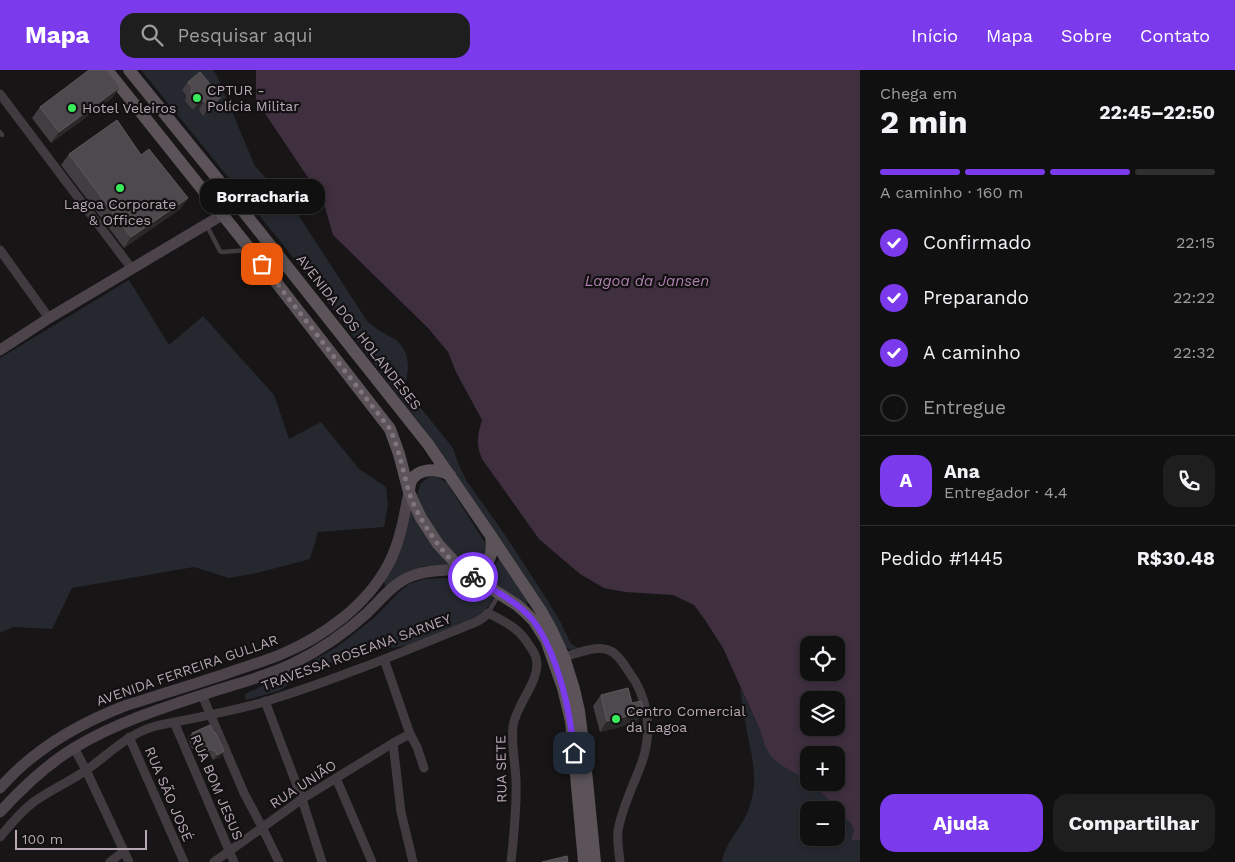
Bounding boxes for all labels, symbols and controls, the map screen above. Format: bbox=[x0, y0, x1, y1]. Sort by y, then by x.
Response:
search box bbox=[120, 13, 470, 58]
text: Mapa bbox=[25, 21, 90, 49]
icon: search bbox=[138, 21, 166, 49]
text: Pesquisar aqui bbox=[178, 24, 313, 47]
text: Início bbox=[911, 25, 958, 46]
text: Mapa bbox=[986, 25, 1033, 46]
text: Sobre bbox=[1061, 25, 1112, 46]
text: Contato bbox=[1140, 25, 1210, 46]
place label: CPTUR - Polícia Militar bbox=[207, 82, 299, 114]
text: Chega em bbox=[880, 84, 957, 103]
marker: CPTUR - Polícia Militar bbox=[191, 92, 203, 104]
place label: Hotel Veleiros bbox=[82, 100, 176, 116]
text: 22:45–22:50 bbox=[1099, 101, 1215, 124]
marker: Hotel Veleiros bbox=[66, 102, 78, 114]
text: 2 min bbox=[880, 103, 968, 141]
callout: Borracharia bbox=[200, 179, 324, 214]
marker: Lagoa Corporate & Offices bbox=[114, 182, 126, 194]
text: A caminho · 160 m bbox=[880, 183, 1023, 202]
text: Borracharia bbox=[216, 187, 309, 206]
place label: Lagoa Corporate & Offices bbox=[64, 196, 176, 228]
icon: check bbox=[880, 229, 908, 257]
text: Confirmado bbox=[923, 231, 1032, 254]
text: 22:15 bbox=[1176, 233, 1215, 252]
pin bbox=[241, 243, 283, 285]
icon: bag bbox=[248, 250, 276, 278]
street label: AVENIDA DOS HOLANDESES bbox=[293, 251, 425, 413]
water label: Lagoa da Jansen bbox=[585, 272, 709, 290]
icon: check bbox=[880, 284, 908, 312]
text: Preparando bbox=[923, 286, 1029, 309]
text: 22:22 bbox=[1173, 288, 1215, 307]
icon: check bbox=[880, 339, 908, 367]
text: A caminho bbox=[923, 341, 1021, 364]
text: 22:32 bbox=[1173, 343, 1215, 362]
text: Entregue bbox=[923, 396, 1006, 419]
button: phone bbox=[1163, 455, 1215, 507]
text: Ana bbox=[944, 460, 980, 483]
text: A bbox=[900, 469, 912, 492]
text: Entregador · 4.4 bbox=[944, 483, 1068, 502]
text: Pedido #1445 bbox=[880, 547, 1003, 570]
text: R$30.48 bbox=[1137, 547, 1215, 570]
courier bbox=[448, 552, 498, 602]
icon: bike bbox=[459, 563, 487, 591]
street label: TRAVESSA ROSEANA SARNEY bbox=[259, 610, 453, 694]
street label: AVENIDA FERREIRA GULLAR bbox=[94, 631, 280, 709]
map controls bbox=[800, 636, 845, 846]
button: locate bbox=[800, 636, 845, 681]
button: layers bbox=[800, 691, 845, 736]
place label: Centro Comercial da Lagoa bbox=[626, 703, 746, 735]
marker: Centro Comercial da Lagoa bbox=[610, 713, 622, 725]
street label: RUA BOM JESUS bbox=[188, 732, 246, 842]
pin bbox=[553, 732, 595, 774]
street label: RUA SETE bbox=[492, 735, 510, 803]
icon: home bbox=[560, 739, 588, 767]
street label: RUA SÃO JOSÉ bbox=[142, 744, 196, 844]
button: + bbox=[800, 746, 845, 791]
street label: RUA UNIÃO bbox=[267, 757, 339, 811]
button: Ajuda bbox=[880, 794, 1043, 852]
button: Compartilhar bbox=[1053, 794, 1215, 852]
button: − bbox=[800, 801, 845, 846]
scale bar bbox=[15, 827, 148, 850]
text: 100 m bbox=[22, 831, 63, 847]

